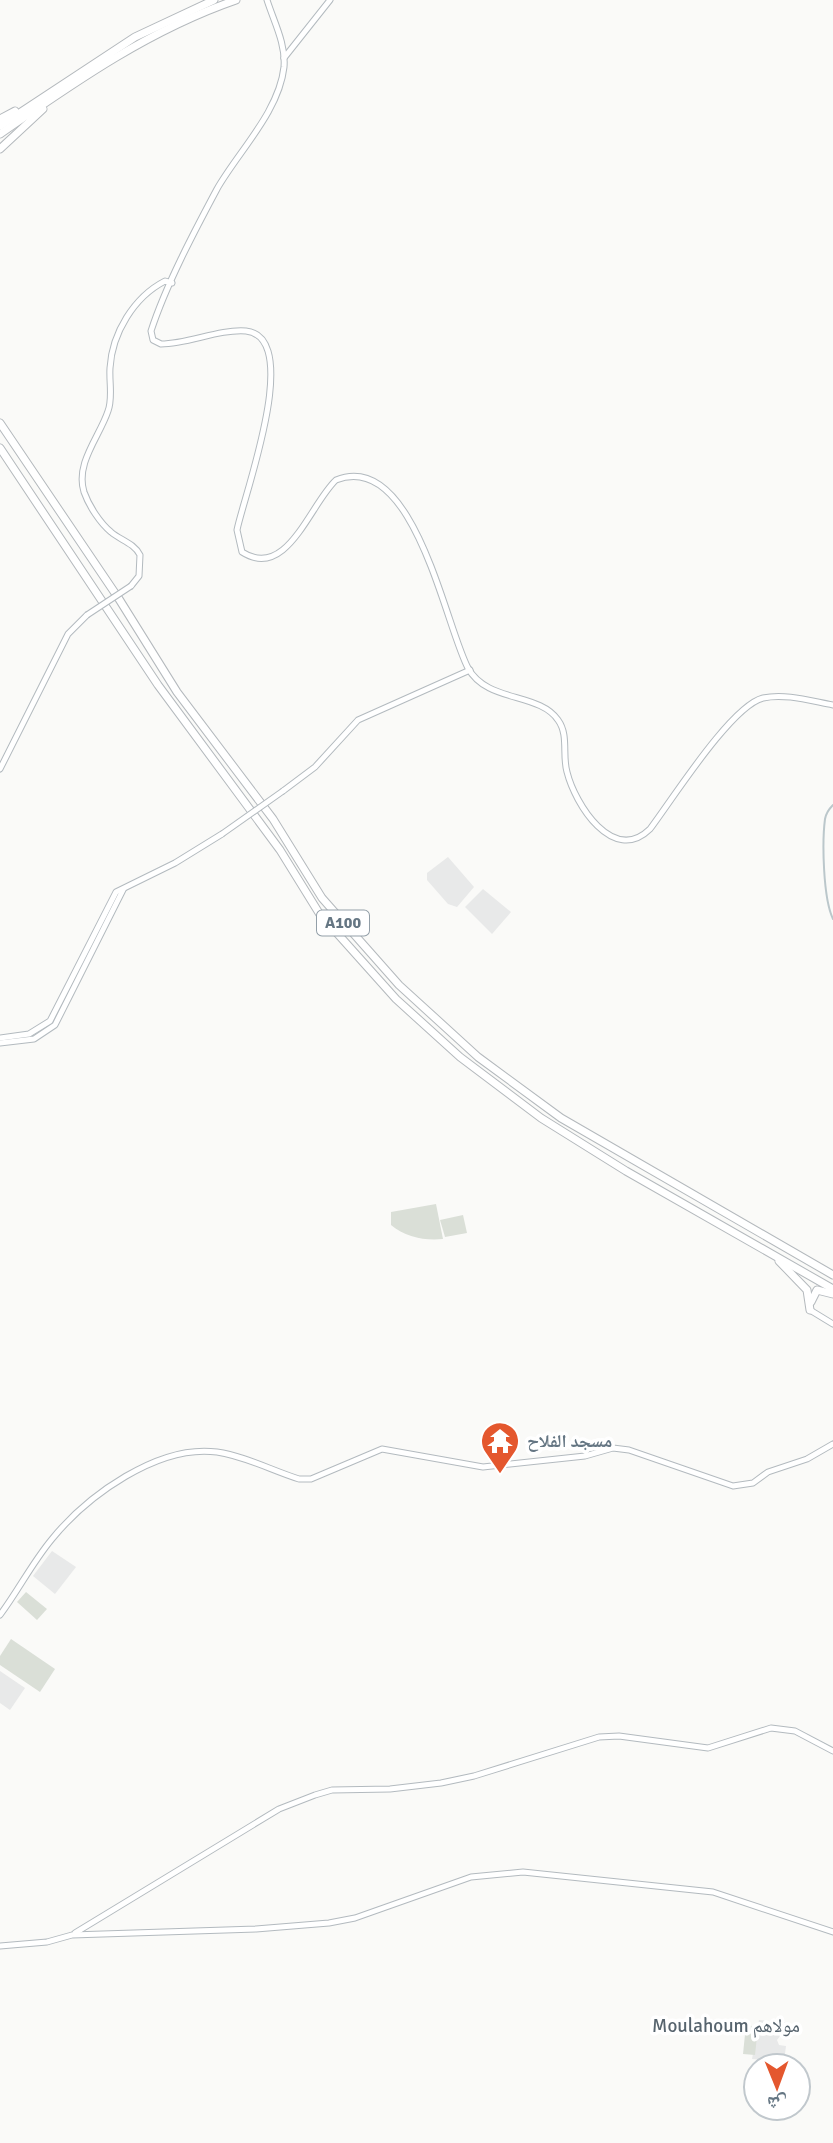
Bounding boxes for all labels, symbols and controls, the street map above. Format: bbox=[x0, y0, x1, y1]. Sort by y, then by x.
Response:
road number: A100 bbox=[317, 911, 369, 936]
temple icon: مسجد الفلاح bbox=[479, 1420, 521, 1475]
place label: مسجد الفلاح bbox=[527, 1430, 612, 1452]
district label: Moulahoum مولاهم bbox=[652, 2014, 800, 2038]
north arrow bbox=[742, 2052, 812, 2122]
text: ش bbox=[767, 2091, 788, 2115]

